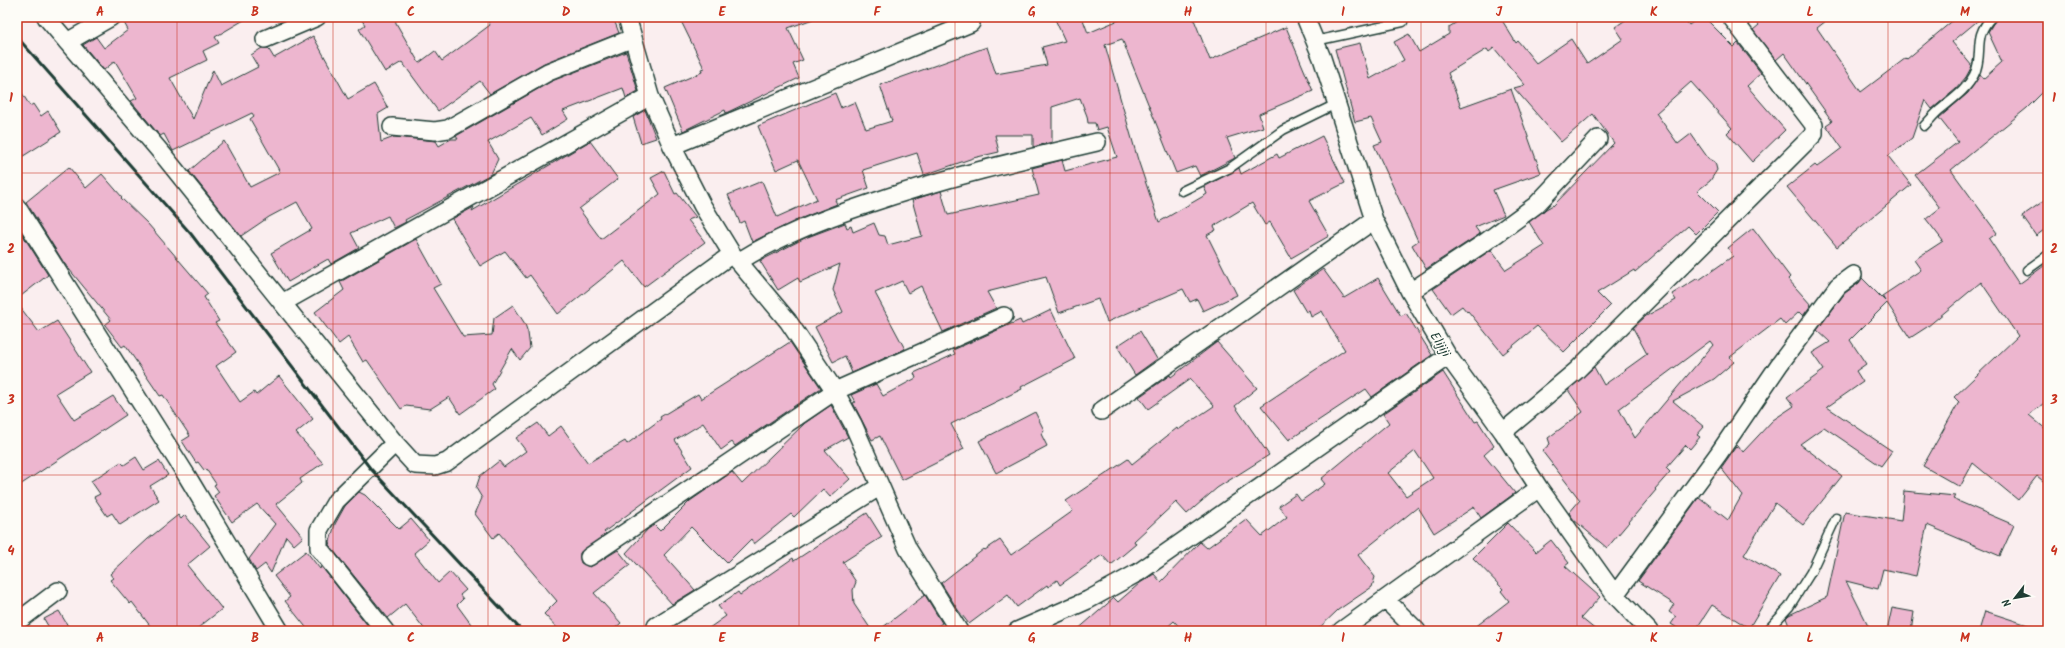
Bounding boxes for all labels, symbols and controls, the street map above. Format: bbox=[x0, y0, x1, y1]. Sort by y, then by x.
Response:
text: A bbox=[96, 2, 104, 23]
text: B bbox=[251, 2, 259, 23]
text: C bbox=[407, 2, 415, 23]
text: D bbox=[562, 2, 571, 23]
text: E bbox=[718, 2, 726, 23]
text: F bbox=[873, 2, 881, 23]
text: G bbox=[1028, 2, 1036, 23]
text: H bbox=[1184, 2, 1193, 23]
text: I bbox=[1341, 2, 1345, 23]
text: J bbox=[1496, 2, 1503, 23]
text: K bbox=[1650, 2, 1658, 23]
text: L bbox=[1806, 2, 1814, 23]
text: M bbox=[1960, 2, 1970, 23]
text: 1 bbox=[9, 88, 13, 109]
text: 1 bbox=[2052, 88, 2056, 109]
text: 2 bbox=[7, 239, 15, 260]
text: 2 bbox=[2050, 239, 2058, 260]
street label: Elijiji bbox=[1424, 328, 1456, 362]
text: 3 bbox=[6, 390, 15, 411]
text: 3 bbox=[2049, 390, 2058, 411]
text: 4 bbox=[7, 541, 15, 562]
text: 4 bbox=[2050, 541, 2058, 562]
north arrow bbox=[1995, 578, 2035, 618]
text: N bbox=[1998, 595, 2017, 610]
text: A bbox=[96, 628, 104, 648]
text: B bbox=[251, 628, 259, 648]
text: C bbox=[407, 628, 415, 648]
text: D bbox=[562, 628, 571, 648]
text: E bbox=[718, 628, 726, 648]
text: F bbox=[873, 628, 881, 648]
text: G bbox=[1028, 628, 1036, 648]
text: H bbox=[1184, 628, 1193, 648]
text: I bbox=[1341, 628, 1345, 648]
text: J bbox=[1496, 628, 1503, 648]
text: K bbox=[1650, 628, 1658, 648]
text: L bbox=[1806, 628, 1814, 648]
text: M bbox=[1960, 628, 1970, 648]

